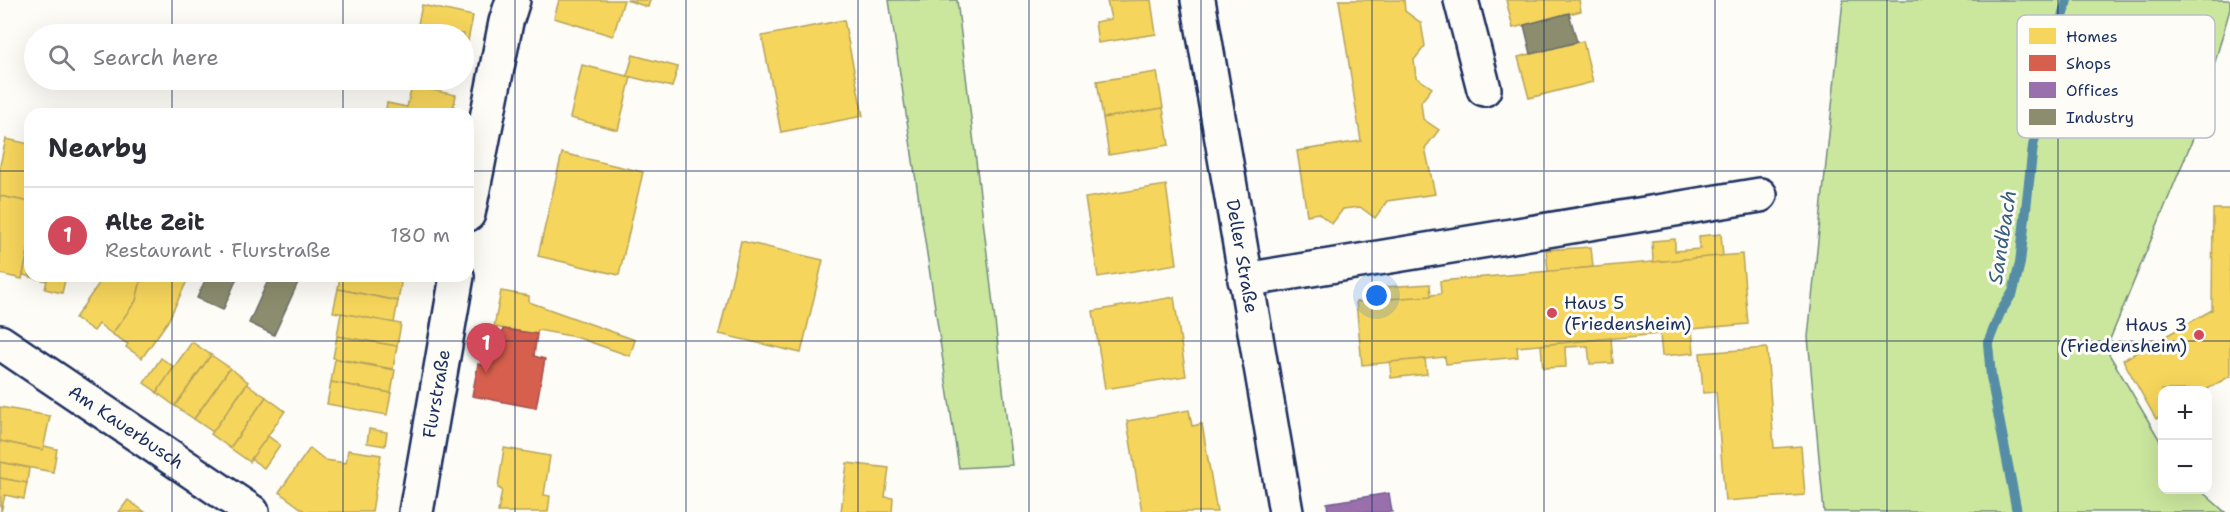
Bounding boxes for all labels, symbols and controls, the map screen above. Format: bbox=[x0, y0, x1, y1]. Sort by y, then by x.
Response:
legend bbox=[2017, 15, 2215, 138]
search box bbox=[24, 24, 474, 90]
text: Homes bbox=[2066, 26, 2118, 47]
icon: search bbox=[45, 41, 78, 74]
text: Search here bbox=[93, 43, 219, 72]
text: Shops bbox=[2066, 53, 2111, 74]
text: Offices bbox=[2066, 80, 2119, 101]
text: Industry bbox=[2066, 107, 2134, 128]
text: Nearby bbox=[48, 130, 147, 165]
water label: Sandbach bbox=[1982, 188, 2022, 286]
street label: Deller Straße bbox=[1220, 198, 1264, 315]
text: Alte Zeit bbox=[105, 208, 205, 237]
text: 1 bbox=[63, 222, 72, 248]
text: 180 m bbox=[390, 222, 450, 248]
text: Restaurant · Flurstraße bbox=[105, 237, 331, 263]
your location bbox=[1362, 281, 1391, 310]
place label: Haus 5 (Friedensheim) bbox=[1564, 291, 1691, 336]
marker: Haus 5 (Friedensheim) bbox=[1545, 306, 1559, 320]
place label: Haus 3 (Friedensheim) bbox=[2060, 313, 2187, 358]
pin: 1 bbox=[466, 324, 506, 373]
marker: Haus 3 (Friedensheim) bbox=[2192, 328, 2206, 342]
street label: Flurstraße bbox=[417, 348, 456, 440]
street label: Am Kauerbusch bbox=[64, 379, 188, 475]
map controls bbox=[2158, 386, 2212, 494]
button: + bbox=[2158, 386, 2212, 440]
button: − bbox=[2158, 440, 2212, 494]

